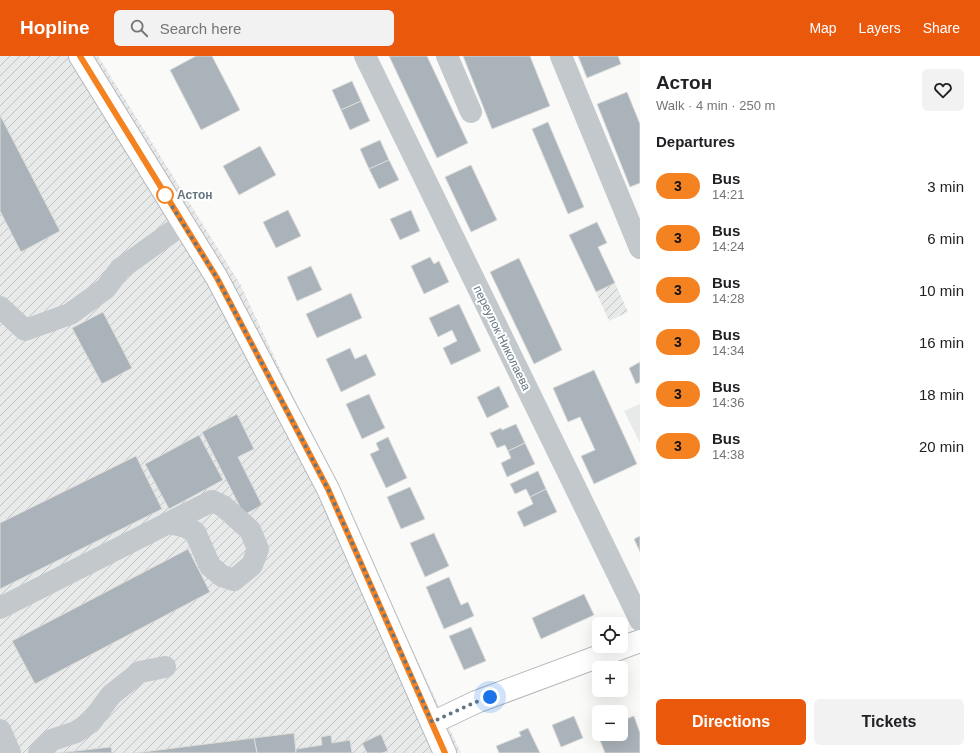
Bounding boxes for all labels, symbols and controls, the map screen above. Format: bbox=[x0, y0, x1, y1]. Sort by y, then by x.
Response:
search box bbox=[114, 10, 394, 46]
text: Hopline bbox=[20, 17, 90, 38]
icon: search bbox=[128, 17, 150, 39]
text: Search here bbox=[160, 20, 241, 37]
text: Map bbox=[809, 20, 837, 36]
text: Layers bbox=[859, 20, 901, 36]
text: Share bbox=[923, 20, 960, 36]
button: heart bbox=[922, 69, 964, 111]
text: Астон bbox=[656, 72, 712, 93]
text: Walk · 4 min · 250 m bbox=[656, 98, 775, 113]
text: Departures bbox=[656, 133, 735, 150]
text: Bus bbox=[712, 170, 740, 187]
text: 3 bbox=[674, 178, 682, 194]
text: 3 min bbox=[927, 178, 964, 195]
marker: Астон bbox=[156, 186, 174, 204]
text: 14:21 bbox=[712, 187, 745, 202]
place label: Астон bbox=[177, 188, 212, 202]
text: Bus bbox=[712, 222, 740, 239]
text: 3 bbox=[674, 230, 682, 246]
text: 6 min bbox=[927, 230, 964, 247]
text: 14:24 bbox=[712, 239, 745, 254]
text: Bus bbox=[712, 274, 740, 291]
text: 3 bbox=[674, 282, 682, 298]
text: 10 min bbox=[919, 282, 964, 299]
street label: переулок Николаева bbox=[471, 283, 534, 393]
text: 14:28 bbox=[712, 291, 745, 306]
text: Bus bbox=[712, 326, 740, 343]
text: 3 bbox=[674, 334, 682, 350]
text: 16 min bbox=[919, 334, 964, 351]
text: 14:34 bbox=[712, 343, 745, 358]
text: Bus bbox=[712, 378, 740, 395]
text: 3 bbox=[674, 386, 682, 402]
text: 18 min bbox=[919, 386, 964, 403]
text: 14:36 bbox=[712, 395, 745, 410]
text: Bus bbox=[712, 430, 740, 447]
text: 3 bbox=[674, 438, 682, 454]
text: 20 min bbox=[919, 438, 964, 455]
text: 14:38 bbox=[712, 447, 745, 462]
map controls bbox=[592, 617, 628, 741]
button: locate bbox=[592, 617, 628, 653]
button: + bbox=[592, 661, 628, 697]
your location bbox=[480, 687, 500, 707]
button: Directions bbox=[656, 699, 806, 745]
button: Tickets bbox=[814, 699, 964, 745]
button: − bbox=[592, 705, 628, 741]

